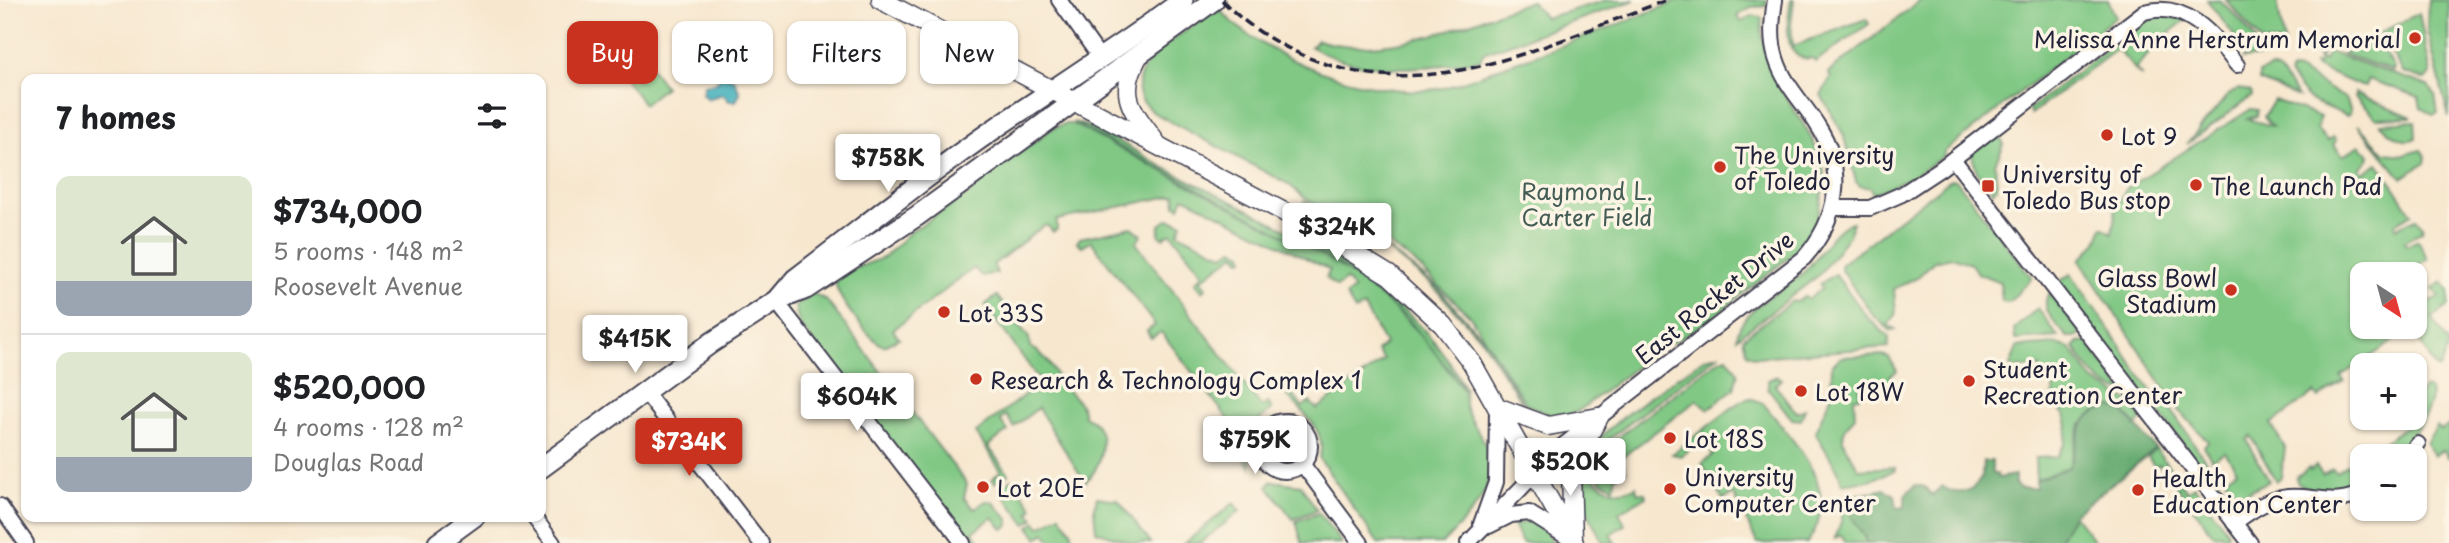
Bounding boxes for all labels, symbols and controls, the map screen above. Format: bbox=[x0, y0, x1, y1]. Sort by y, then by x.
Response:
chip: Buy bbox=[567, 21, 658, 84]
chip: Rent bbox=[672, 21, 773, 84]
chip: Filters bbox=[787, 21, 906, 84]
chip: New bbox=[920, 21, 1018, 84]
place label: Melissa Anne Herstrum Memorial bbox=[2034, 21, 2401, 56]
marker: Melissa Anne Herstrum Memorial bbox=[2407, 30, 2423, 46]
text: 7 homes bbox=[56, 94, 176, 139]
icon: filters bbox=[473, 97, 511, 135]
place label: Lot 9 bbox=[2121, 118, 2178, 153]
marker: Lot 9 bbox=[2099, 127, 2115, 143]
pin: $758K bbox=[839, 134, 937, 194]
place label: The University of Toledo bbox=[1734, 137, 1895, 198]
text: $758K bbox=[851, 139, 925, 174]
place label: University of Toledo Bus stop bbox=[2002, 156, 2171, 217]
marker: The University of Toledo bbox=[1712, 159, 1728, 175]
place label: The Launch Pad bbox=[2210, 168, 2382, 203]
park label: Raymond L. Carter Field bbox=[1521, 173, 1653, 234]
marker: The Launch Pad bbox=[2188, 177, 2204, 193]
marker: University of Toledo Bus stop bbox=[1980, 178, 1996, 194]
text: $734,000 bbox=[273, 188, 422, 233]
icon: home bbox=[112, 204, 196, 288]
pin: $324K bbox=[1288, 204, 1386, 263]
text: $324K bbox=[1298, 208, 1376, 243]
street label: East Rocket Drive bbox=[1627, 222, 1801, 372]
text: 5 rooms · 148 m² bbox=[273, 233, 464, 268]
place label: Glass Bowl Stadium bbox=[2097, 260, 2217, 321]
north arrow bbox=[2350, 262, 2427, 340]
map controls bbox=[2350, 262, 2427, 521]
text: Roosevelt Avenue bbox=[273, 268, 463, 303]
marker: Glass Bowl Stadium bbox=[2223, 282, 2239, 298]
place label: Lot 33S bbox=[958, 295, 1044, 330]
marker: Lot 33S bbox=[936, 304, 952, 320]
pin: $415K bbox=[586, 316, 684, 375]
text: $415K bbox=[598, 320, 672, 355]
place label: Student Recreation Center bbox=[1983, 351, 2182, 412]
button: + bbox=[2350, 353, 2427, 430]
place label: Research & Technology Complex 1 bbox=[990, 362, 1361, 397]
text: $520,000 bbox=[273, 364, 426, 409]
marker: Research & Technology Complex 1 bbox=[968, 371, 984, 387]
marker: Student Recreation Center bbox=[1961, 373, 1977, 389]
pin: $604K bbox=[808, 374, 906, 433]
place label: Lot 18W bbox=[1815, 374, 1905, 409]
text: $604K bbox=[817, 378, 897, 413]
icon: home bbox=[112, 380, 196, 464]
marker: Lot 18W bbox=[1793, 383, 1809, 399]
text: 4 rooms · 128 m² bbox=[273, 409, 464, 444]
pin: $759K bbox=[1206, 416, 1304, 476]
pin: $734K bbox=[640, 419, 738, 478]
text: $759K bbox=[1219, 421, 1291, 456]
place label: Lot 18S bbox=[1684, 421, 1764, 456]
text: $734K bbox=[651, 423, 727, 458]
marker: Lot 18S bbox=[1662, 430, 1678, 446]
pin: $520K bbox=[1521, 438, 1619, 498]
text: $520K bbox=[1531, 443, 1609, 478]
text: Douglas Road bbox=[273, 444, 424, 479]
button: − bbox=[2350, 444, 2427, 521]
place label: University Computer Center bbox=[1684, 459, 1876, 520]
place label: Health Education Center bbox=[2152, 460, 2343, 521]
place label: Lot 20E bbox=[997, 470, 1085, 505]
marker: Lot 20E bbox=[975, 479, 991, 495]
marker: University Computer Center bbox=[1662, 481, 1678, 497]
marker: Health Education Center bbox=[2130, 482, 2146, 498]

